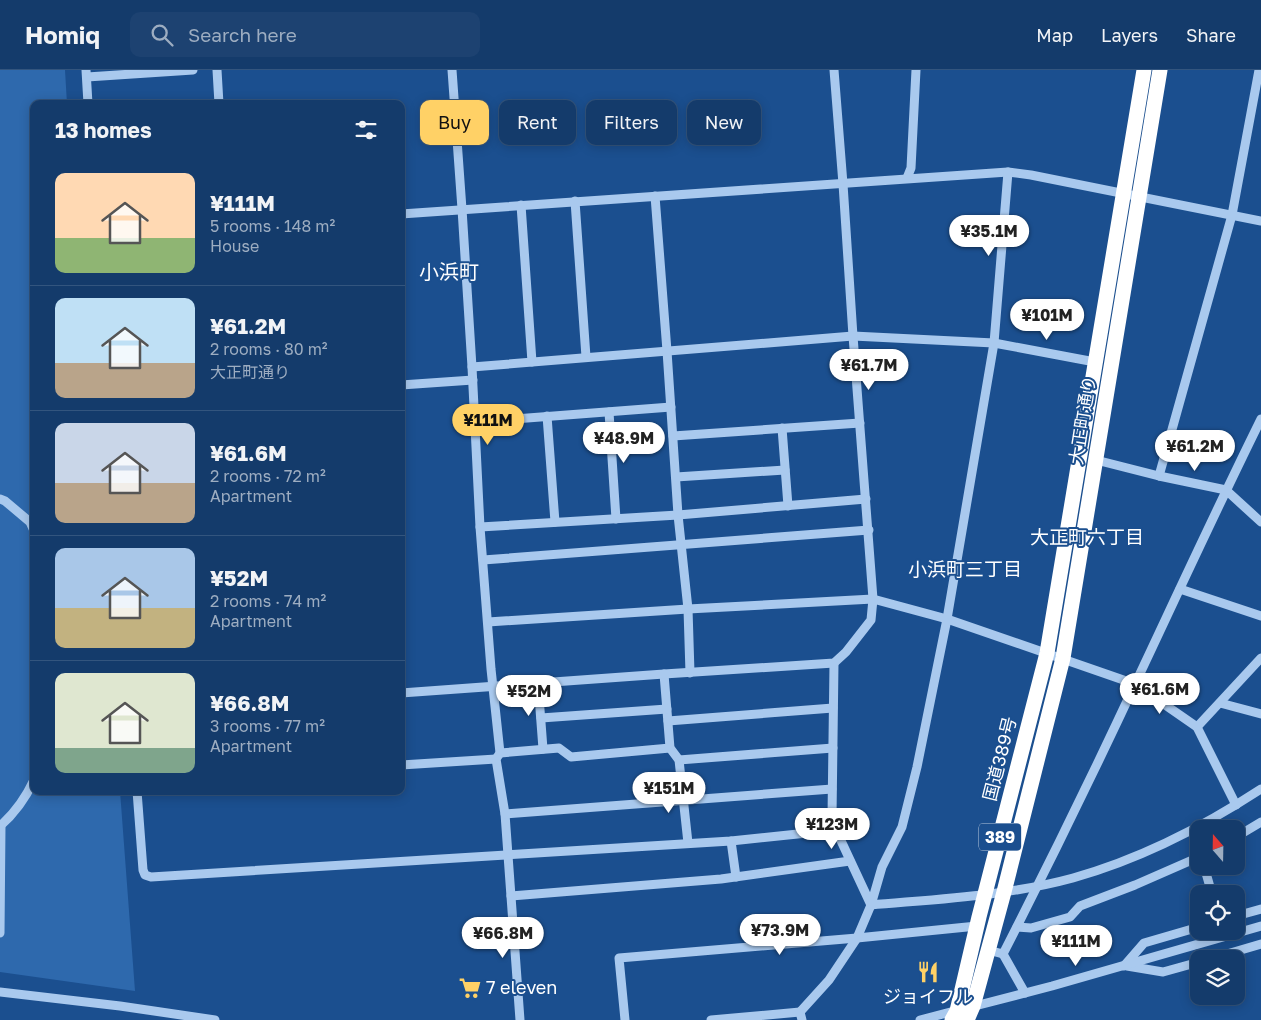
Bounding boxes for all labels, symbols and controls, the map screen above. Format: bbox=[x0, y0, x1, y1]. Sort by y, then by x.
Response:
search box bbox=[130, 12, 480, 57]
text: Homiq bbox=[25, 20, 100, 49]
icon: search bbox=[148, 21, 176, 49]
text: Search here bbox=[188, 23, 297, 46]
text: Map bbox=[1036, 24, 1073, 46]
text: Layers bbox=[1101, 24, 1158, 46]
text: Share bbox=[1186, 24, 1236, 46]
chip: Buy bbox=[420, 100, 489, 145]
chip: Rent bbox=[499, 100, 576, 145]
chip: Filters bbox=[586, 100, 677, 145]
chip: New bbox=[687, 100, 761, 145]
icon: filters bbox=[352, 116, 380, 144]
text: 13 homes bbox=[55, 117, 152, 143]
text: ¥111M bbox=[210, 190, 275, 216]
icon: home bbox=[95, 193, 155, 253]
pin: ¥35.1M bbox=[948, 214, 1030, 257]
text: 5 rooms · 148 m² bbox=[210, 216, 335, 236]
text: ¥35.1M bbox=[960, 221, 1018, 241]
text: House bbox=[210, 236, 259, 256]
district label: 小浜町 bbox=[419, 259, 479, 283]
pin: ¥101M bbox=[1012, 298, 1082, 341]
text: ¥101M bbox=[1021, 305, 1073, 325]
text: ¥61.2M bbox=[210, 313, 286, 339]
icon: home bbox=[95, 318, 155, 378]
text: 2 rooms · 80 m² bbox=[210, 339, 328, 359]
pin: ¥61.7M bbox=[828, 348, 910, 391]
text: ¥61.7M bbox=[840, 355, 898, 375]
text: 大正町通り bbox=[210, 362, 290, 382]
street label: 大正町通り bbox=[1064, 374, 1100, 466]
pin: ¥111M bbox=[453, 404, 523, 446]
text: ¥111M bbox=[463, 410, 513, 430]
pin: ¥48.9M bbox=[583, 422, 665, 464]
text: ¥48.9M bbox=[594, 428, 654, 448]
pin: ¥61.2M bbox=[1154, 430, 1236, 472]
text: ¥61.2M bbox=[1166, 436, 1224, 456]
text: ¥61.6M bbox=[210, 440, 287, 466]
icon: home bbox=[95, 443, 155, 503]
text: 2 rooms · 72 m² bbox=[210, 466, 326, 486]
text: Apartment bbox=[210, 486, 292, 506]
district label: 大正町六丁目 bbox=[1030, 525, 1144, 548]
district label: 小浜町三丁目 bbox=[908, 557, 1022, 580]
text: ¥52M bbox=[210, 565, 268, 591]
icon: home bbox=[95, 568, 155, 628]
text: 2 rooms · 74 m² bbox=[210, 591, 326, 611]
text: Apartment bbox=[210, 611, 292, 631]
pin: ¥61.6M bbox=[1119, 672, 1201, 715]
pin: ¥52M bbox=[499, 674, 559, 717]
text: ¥61.6M bbox=[1131, 679, 1189, 699]
text: ¥52M bbox=[507, 681, 551, 701]
text: ¥66.8M bbox=[210, 690, 289, 716]
icon: home bbox=[95, 693, 155, 753]
street label: 国道389号 bbox=[978, 714, 1020, 803]
text: 3 rooms · 77 m² bbox=[210, 716, 325, 736]
text: Apartment bbox=[210, 736, 292, 756]
pin: ¥151M bbox=[634, 772, 704, 814]
text: ¥151M bbox=[643, 778, 695, 798]
pin: ¥123M bbox=[797, 808, 867, 850]
text: ¥123M bbox=[806, 814, 858, 834]
north arrow bbox=[1190, 820, 1245, 875]
map controls bbox=[1190, 820, 1245, 1005]
road number: 389 bbox=[979, 824, 1021, 850]
button: locate bbox=[1190, 885, 1245, 940]
pin: ¥73.9M bbox=[739, 914, 821, 956]
pin: ¥66.8M bbox=[462, 916, 544, 959]
text: ¥73.9M bbox=[751, 920, 809, 940]
text: ¥66.8M bbox=[473, 923, 533, 943]
pin: ¥111M bbox=[1041, 924, 1111, 967]
text: ¥111M bbox=[1051, 931, 1101, 951]
button: layers bbox=[1190, 950, 1245, 1005]
restaurant icon: ジョイフル bbox=[915, 959, 941, 985]
supermarket icon: 7 eleven bbox=[457, 975, 483, 1001]
place label: 7 eleven bbox=[486, 976, 557, 998]
place label: ジョイフル bbox=[883, 985, 973, 1007]

